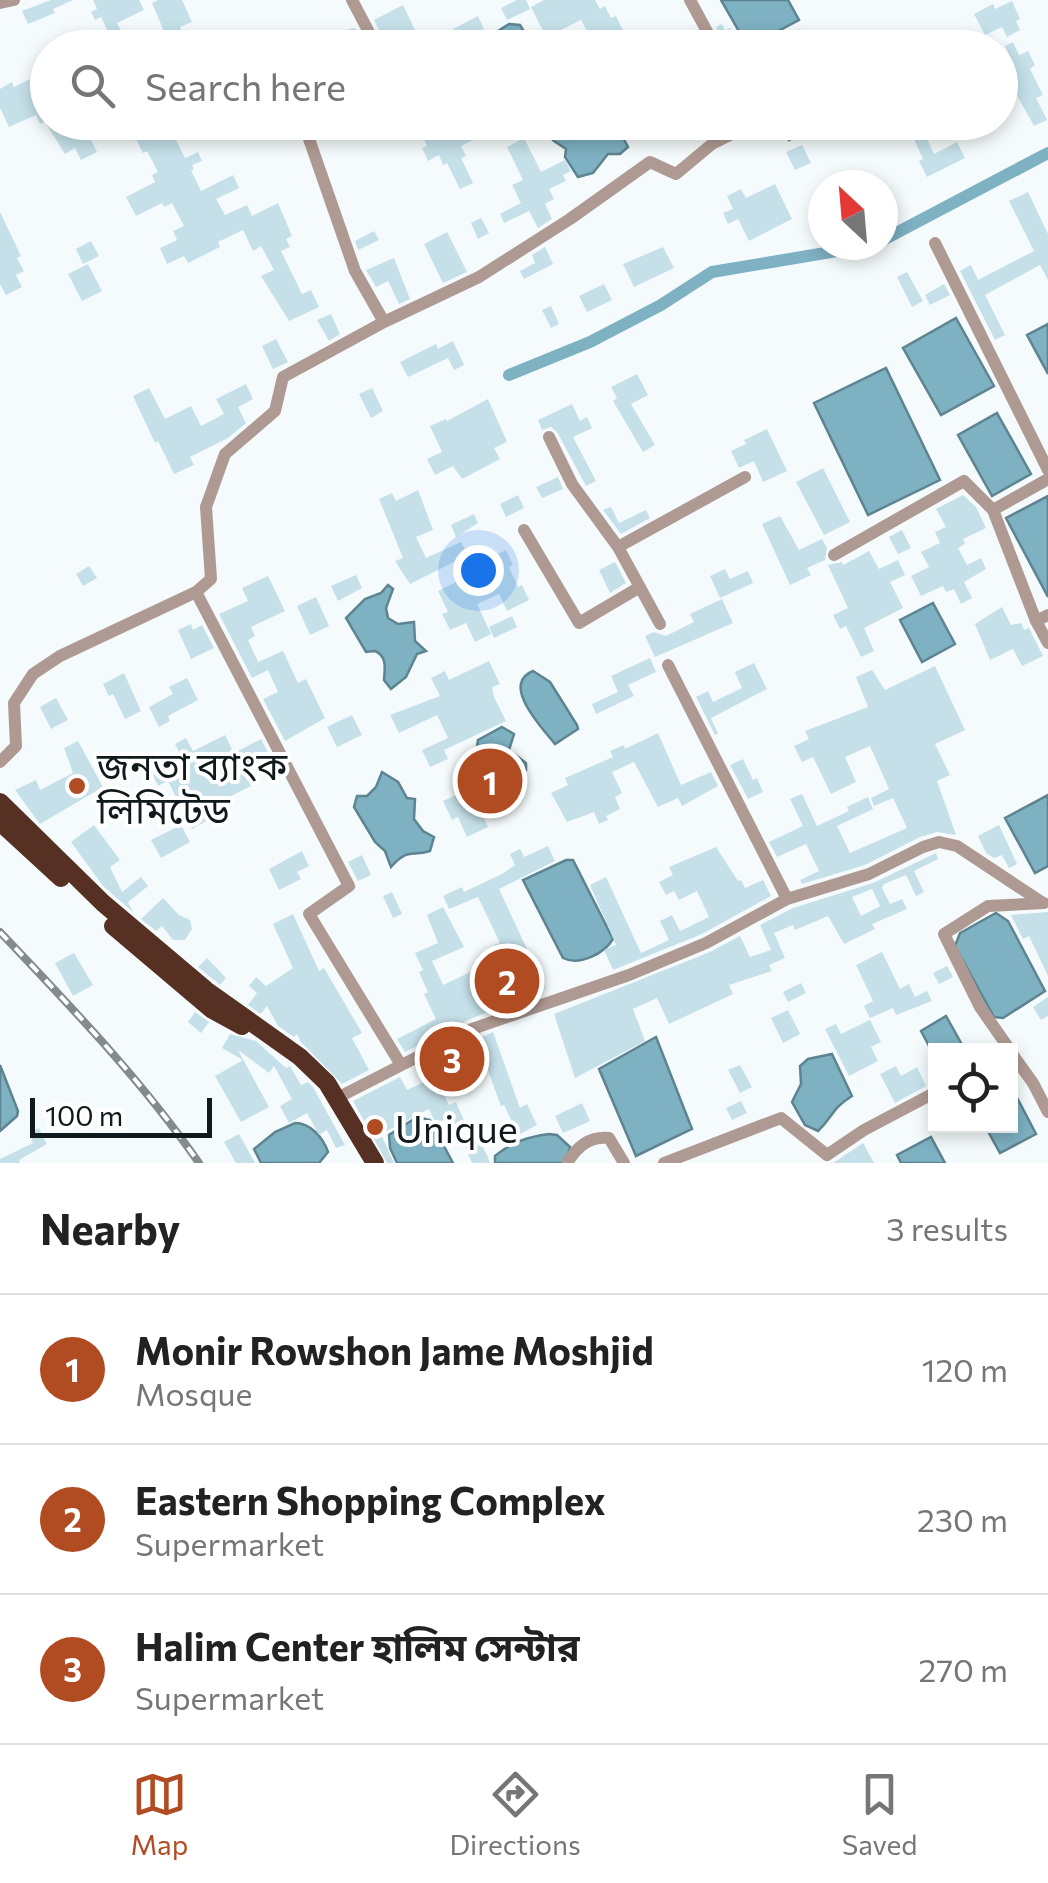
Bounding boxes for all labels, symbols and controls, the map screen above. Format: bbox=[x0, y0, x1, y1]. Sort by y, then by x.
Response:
search box bbox=[30, 30, 1018, 140]
icon: search bbox=[65, 58, 120, 113]
text: Search here bbox=[145, 62, 346, 109]
north arrow bbox=[808, 170, 898, 260]
your location bbox=[453, 545, 504, 596]
place label: জনতা ব্যাংক লিমিটেড bbox=[96, 741, 289, 832]
pin: 1 bbox=[458, 744, 522, 818]
marker: জনতা ব্যাংক লিমিটেড bbox=[66, 775, 88, 797]
pin: 2 bbox=[474, 944, 540, 1018]
pin: 3 bbox=[420, 1022, 484, 1096]
map controls bbox=[928, 1043, 1018, 1133]
button: locate bbox=[928, 1043, 1018, 1133]
scale bar bbox=[30, 1093, 212, 1138]
text: 100 m bbox=[45, 1098, 123, 1132]
place label: Unique bbox=[395, 1104, 518, 1151]
marker: Unique bbox=[364, 1116, 386, 1138]
text: Nearby bbox=[40, 1202, 180, 1254]
text: 3 results bbox=[886, 1208, 1008, 1248]
text: Monir Rowshon Jame Moshjid bbox=[135, 1326, 654, 1373]
text: 1 bbox=[65, 1349, 80, 1389]
text: 120 m bbox=[922, 1349, 1008, 1389]
text: Mosque bbox=[135, 1373, 252, 1413]
text: Eastern Shopping Complex bbox=[135, 1476, 605, 1523]
text: 2 bbox=[63, 1499, 82, 1539]
text: 230 m bbox=[917, 1499, 1008, 1539]
text: Supermarket bbox=[135, 1523, 324, 1563]
text: Halim Center হালিম সেন্টার bbox=[135, 1622, 580, 1669]
text: 3 bbox=[63, 1649, 82, 1689]
text: 270 m bbox=[919, 1649, 1008, 1689]
text: Supermarket bbox=[135, 1677, 324, 1717]
tab: Map bbox=[131, 1767, 188, 1861]
tab: Directions bbox=[449, 1767, 581, 1861]
tab: Saved bbox=[842, 1767, 917, 1861]

